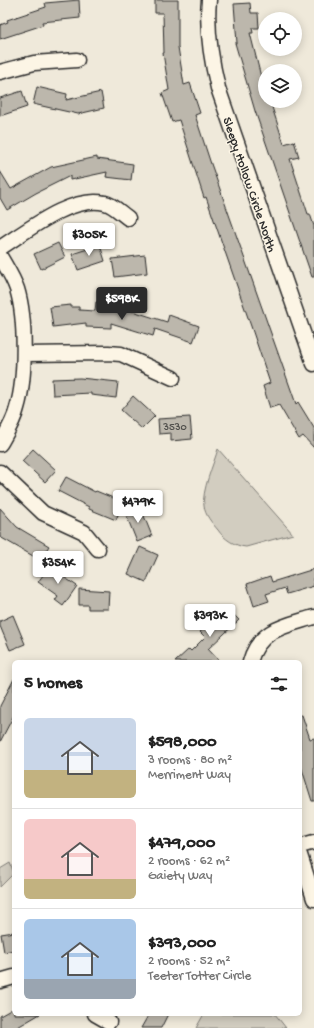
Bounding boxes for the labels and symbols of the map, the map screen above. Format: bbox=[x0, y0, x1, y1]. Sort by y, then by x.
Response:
street label: Sleepy Hollow Circle North bbox=[218, 115, 279, 254]
pin: $305K bbox=[61, 223, 117, 257]
pin: $598K bbox=[94, 287, 150, 321]
house number: 3530 bbox=[162, 422, 187, 434]
pin: $479K bbox=[110, 490, 166, 524]
pin: $354K bbox=[30, 551, 86, 585]
pin: $393K bbox=[182, 604, 238, 638]

